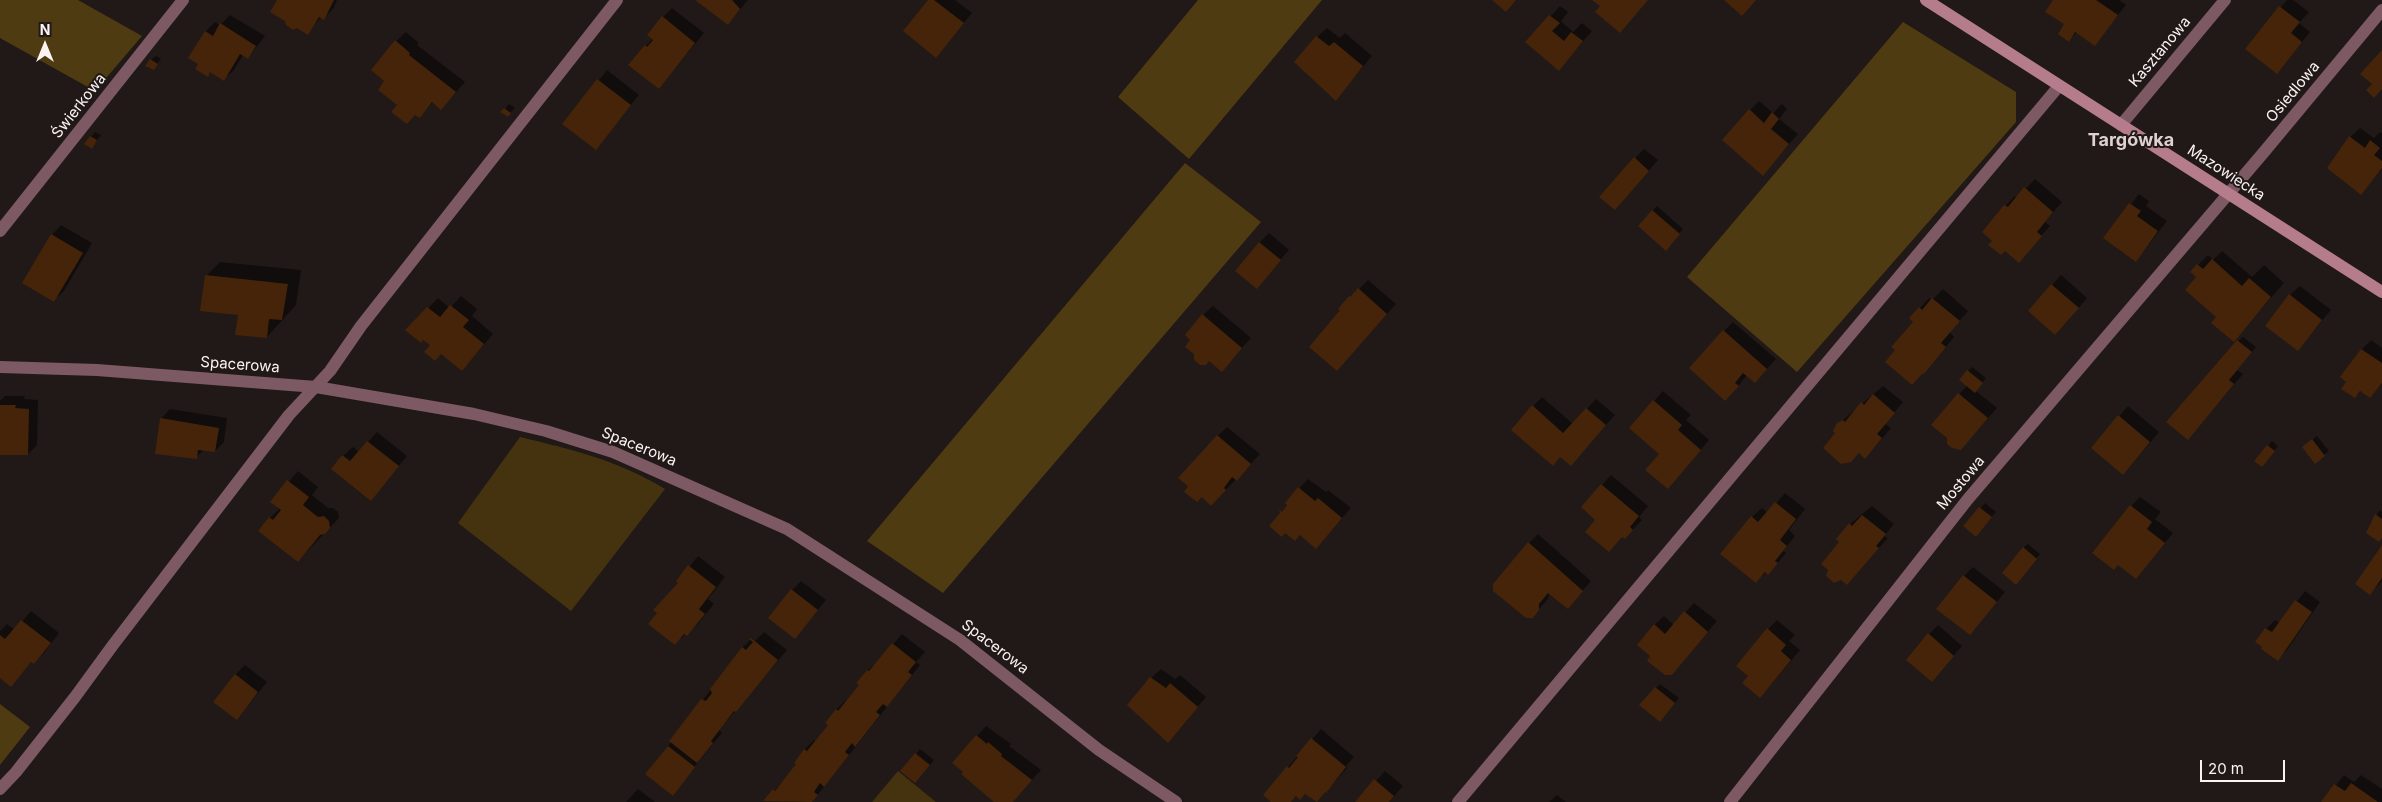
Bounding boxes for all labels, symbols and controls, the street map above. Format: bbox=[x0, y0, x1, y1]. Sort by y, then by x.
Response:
street label: Kasztanowa bbox=[2125, 13, 2195, 91]
north arrow bbox=[20, 20, 70, 70]
text: N bbox=[40, 21, 50, 38]
street label: Osiedlowa bbox=[2262, 58, 2324, 126]
street label: Świerkowa bbox=[48, 70, 110, 142]
district label: Targówka bbox=[2088, 130, 2174, 152]
street label: Mazowiecka bbox=[2184, 141, 2268, 205]
street label: Spacerowa bbox=[200, 353, 280, 377]
street label: Spacerowa bbox=[599, 424, 679, 470]
street label: Mostowa bbox=[1933, 452, 1989, 514]
street label: Spacerowa bbox=[958, 616, 1032, 678]
scale bar bbox=[2202, 750, 2287, 782]
text: 20 m bbox=[2208, 759, 2244, 778]

